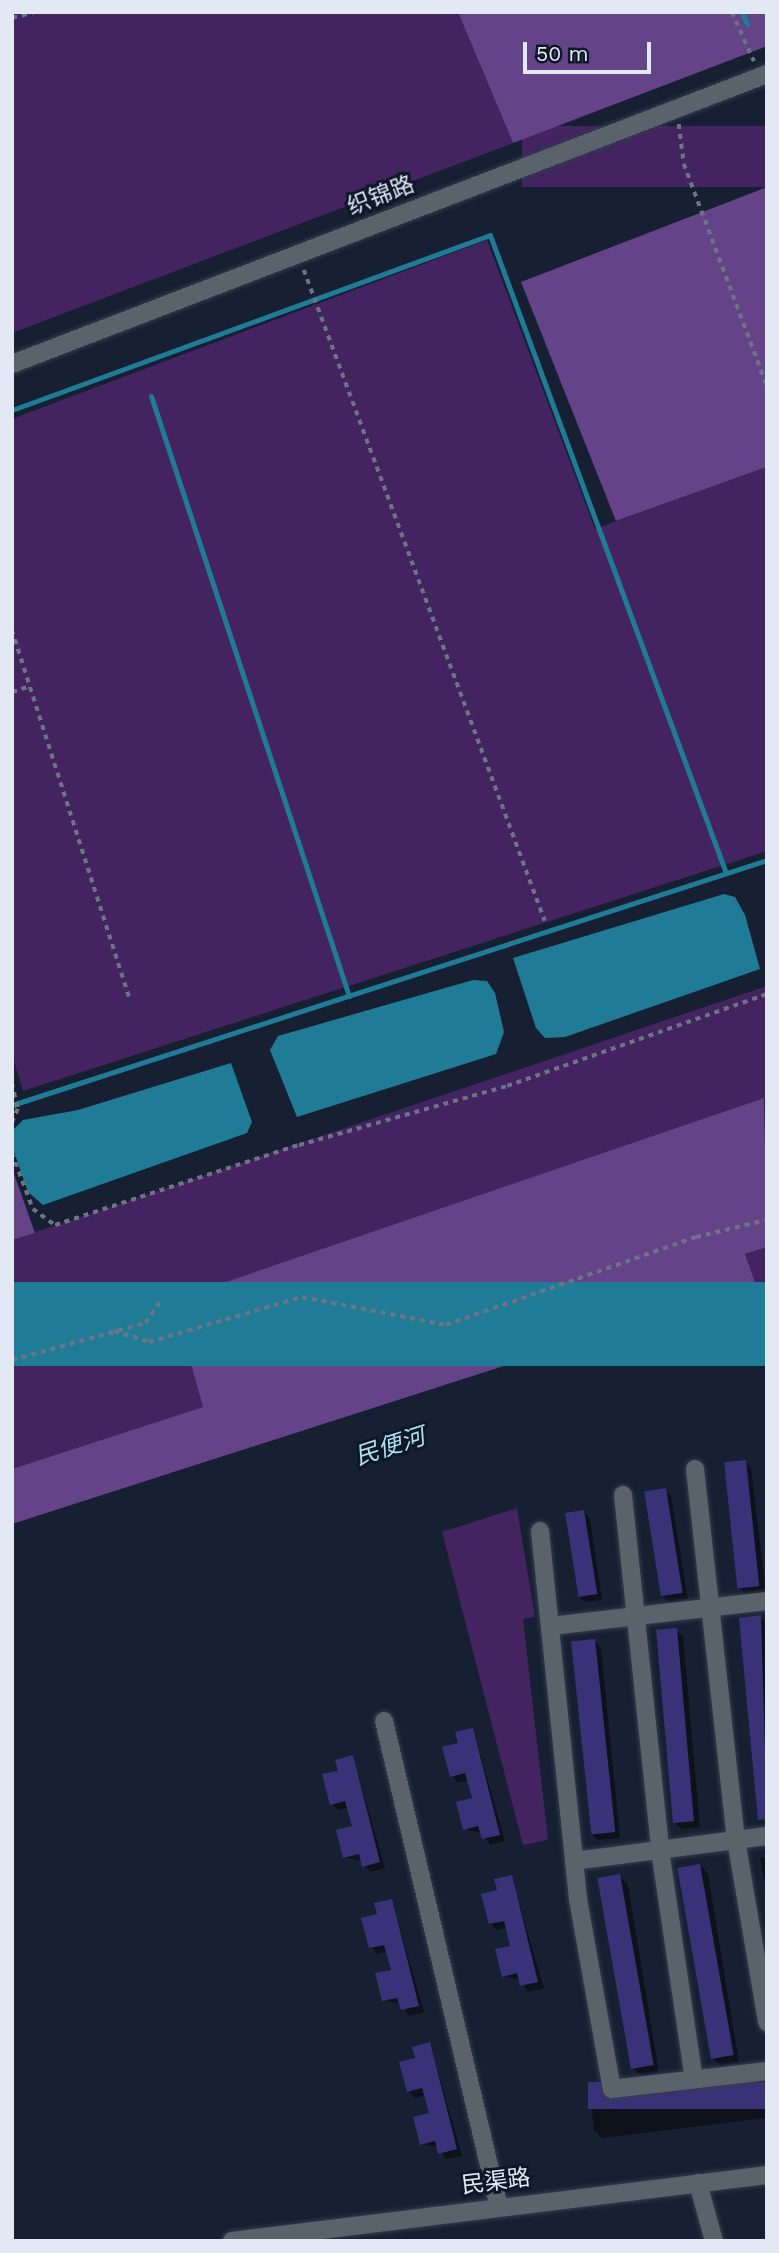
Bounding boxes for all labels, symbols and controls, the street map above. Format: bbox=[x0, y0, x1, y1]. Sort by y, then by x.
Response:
scale bar bbox=[527, 28, 655, 72]
text: 50 m bbox=[536, 41, 588, 66]
street label: 织锦路 bbox=[344, 171, 418, 221]
water label: 民便河 bbox=[351, 1422, 429, 1472]
street label: 民渠路 bbox=[460, 2164, 532, 2200]

